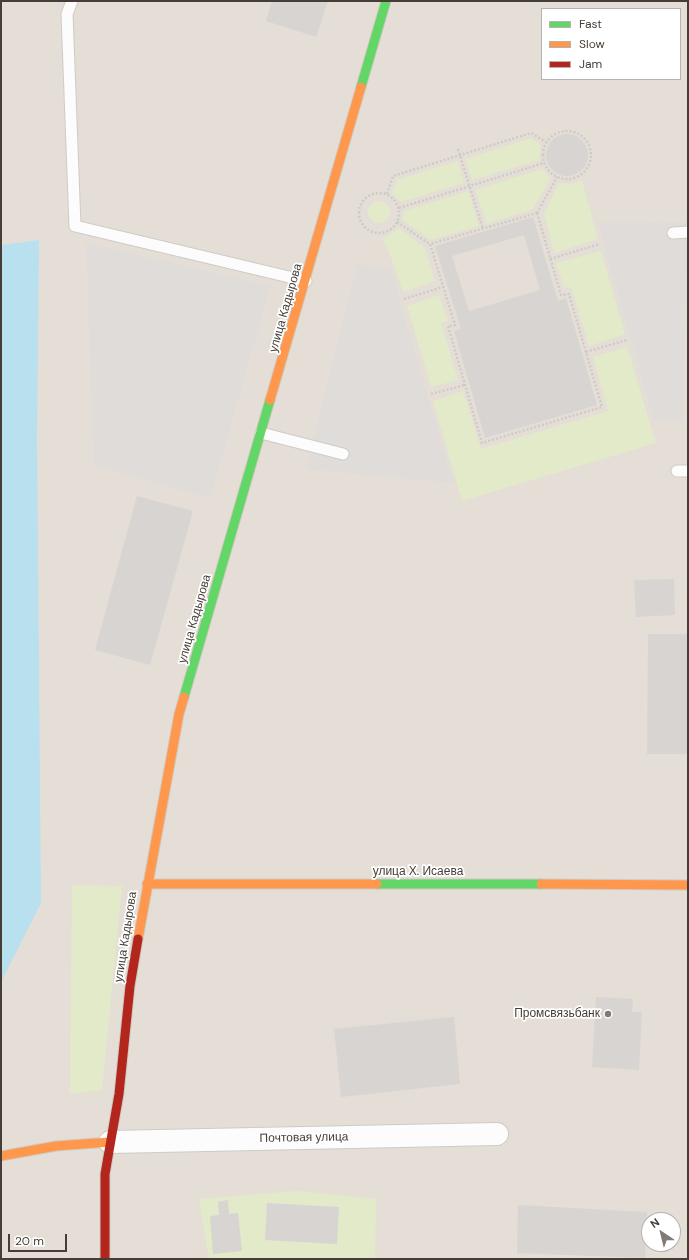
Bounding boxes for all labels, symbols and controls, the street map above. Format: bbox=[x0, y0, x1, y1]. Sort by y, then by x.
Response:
legend bbox=[541, 8, 681, 80]
text: Fast bbox=[579, 16, 602, 32]
text: Slow bbox=[579, 36, 605, 52]
text: Jam bbox=[579, 56, 602, 72]
street label: улица Кадырова bbox=[266, 262, 306, 354]
street label: улица Кадырова bbox=[175, 573, 215, 665]
street label: улица Х. Исаева bbox=[373, 865, 463, 879]
street label: улица Кадырова bbox=[112, 891, 140, 983]
place label: Промсвязьбанк bbox=[514, 1007, 600, 1021]
marker: Промсвязьбанк bbox=[603, 1009, 613, 1019]
street label: Почтовая улица bbox=[259, 1130, 349, 1146]
north arrow bbox=[641, 1212, 681, 1252]
text: N bbox=[647, 1215, 662, 1231]
scale bar bbox=[10, 1226, 69, 1252]
text: 20 m bbox=[15, 1233, 44, 1249]

